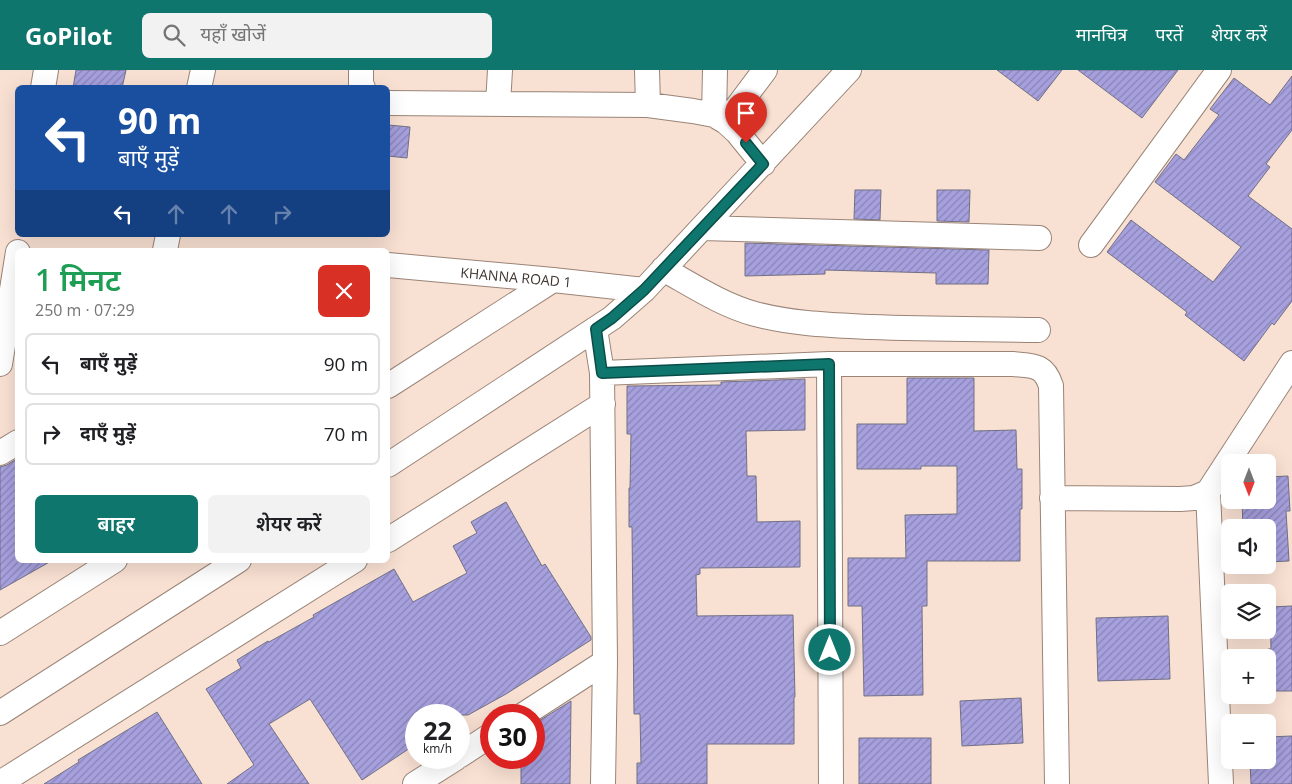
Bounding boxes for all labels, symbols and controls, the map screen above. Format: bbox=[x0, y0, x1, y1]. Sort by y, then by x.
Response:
search box bbox=[142, 13, 492, 58]
text: GoPilot bbox=[25, 19, 112, 52]
icon: search bbox=[160, 21, 188, 49]
text: यहाँ खोजें bbox=[200, 21, 266, 47]
text: मानचित्र bbox=[1076, 22, 1127, 46]
text: परतें bbox=[1155, 22, 1183, 46]
text: शेयर करें bbox=[1211, 22, 1267, 46]
pin bbox=[725, 92, 767, 143]
text: 90 m bbox=[118, 97, 201, 144]
icon: arrive bbox=[732, 99, 760, 127]
icon: left bbox=[35, 105, 100, 170]
text: बाएँ मुड़ें bbox=[118, 142, 179, 172]
icon: left bbox=[109, 200, 137, 228]
icon: ahead bbox=[162, 200, 190, 228]
icon: ahead bbox=[215, 200, 243, 228]
icon: right bbox=[268, 200, 296, 228]
text: 1 मिनट bbox=[35, 259, 121, 300]
street label: KHANNA ROAD 1 bbox=[460, 263, 572, 291]
button: close bbox=[318, 265, 370, 317]
text: 250 m · 07:29 bbox=[35, 299, 135, 321]
icon: left bbox=[37, 350, 65, 378]
text: बाएँ मुड़ें bbox=[80, 350, 137, 376]
text: 90 m bbox=[324, 351, 368, 377]
icon: right bbox=[37, 420, 65, 448]
text: दाएँ मुड़ें bbox=[80, 420, 136, 446]
text: 70 m bbox=[324, 421, 368, 447]
north arrow bbox=[1221, 454, 1276, 509]
map controls bbox=[1221, 454, 1276, 769]
button: बाहर bbox=[35, 495, 198, 553]
button: शेयर करें bbox=[208, 495, 370, 553]
button: sound bbox=[1221, 519, 1276, 574]
button: layers bbox=[1221, 584, 1276, 639]
position arrow bbox=[803, 623, 855, 675]
button: + bbox=[1221, 649, 1276, 704]
speed limit sign: 30 bbox=[480, 704, 545, 769]
text: 22 bbox=[423, 713, 452, 747]
button: − bbox=[1221, 714, 1276, 769]
text: km/h bbox=[423, 740, 452, 757]

